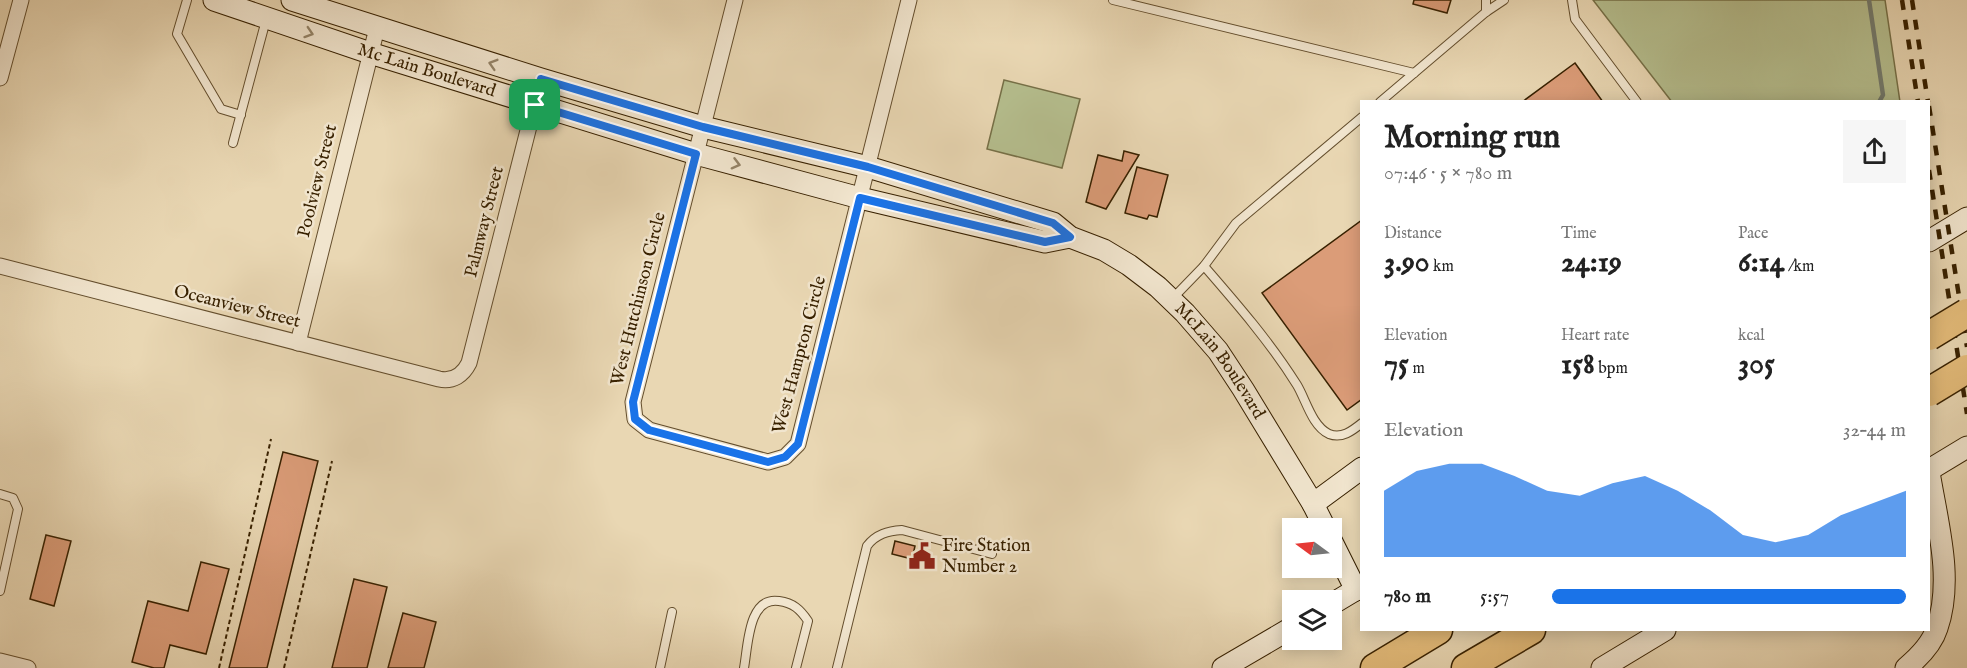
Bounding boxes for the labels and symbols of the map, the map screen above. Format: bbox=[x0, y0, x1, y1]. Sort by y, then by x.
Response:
one-way arrow bbox=[303, 25, 314, 38]
street label: Mc Lain Boulevard bbox=[355, 38, 499, 103]
one-way arrow bbox=[488, 59, 498, 71]
pin bbox=[509, 79, 560, 130]
street label: Poolview Street bbox=[293, 122, 343, 240]
one-way arrow bbox=[731, 157, 741, 170]
street label: Palmway Street bbox=[460, 164, 510, 280]
street label: West Hutchinson Circle bbox=[606, 210, 672, 388]
street label: West Hampton Circle bbox=[768, 274, 832, 436]
street label: Oceanview Street bbox=[171, 280, 303, 334]
street label: McLain Boulevard bbox=[1169, 297, 1270, 424]
north arrow bbox=[1282, 518, 1342, 578]
place label: Fire Station Number 2 bbox=[942, 535, 1031, 579]
public building icon: Fire Station Number 2 bbox=[907, 541, 937, 571]

